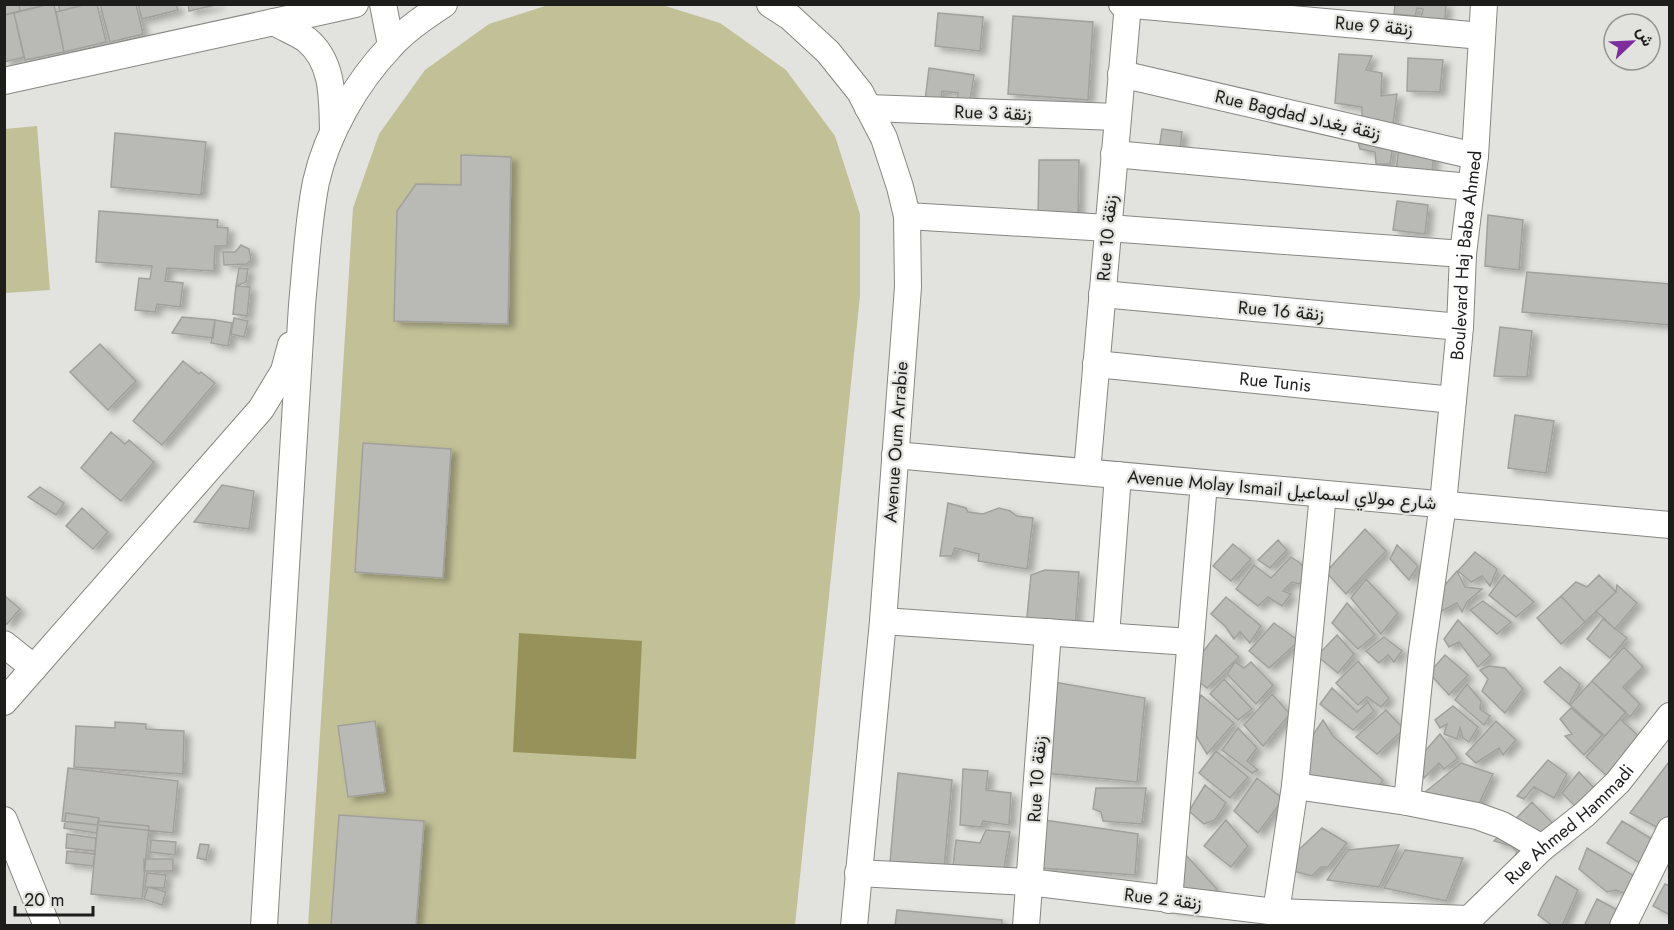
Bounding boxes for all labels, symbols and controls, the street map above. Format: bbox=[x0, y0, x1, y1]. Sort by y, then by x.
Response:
street label: Rue 9 زنقة bbox=[1334, 10, 1414, 42]
north arrow bbox=[1602, 12, 1662, 72]
text: ش bbox=[1631, 23, 1660, 50]
street label: Rue Bagdad زنقة بغداد bbox=[1213, 83, 1383, 147]
street label: Rue 3 زنقة bbox=[954, 99, 1032, 127]
street label: Boulevard Haj Baba Ahmed bbox=[1444, 150, 1488, 361]
street label: Rue 10 زنقة bbox=[1090, 194, 1124, 282]
street label: Rue 16 زنقة bbox=[1237, 294, 1325, 328]
street label: Avenue Oum Arrabie bbox=[877, 360, 915, 524]
street label: Rue Tunis bbox=[1238, 366, 1312, 399]
street label: Avenue Molay Ismail شارع مولاي اسماعيل bbox=[1126, 464, 1438, 518]
street label: Rue 10 زنقة bbox=[1021, 735, 1053, 823]
street label: Rue Ahmed Hammadi bbox=[1499, 759, 1640, 891]
scale bar bbox=[15, 879, 93, 917]
street label: Rue 2 زنقة bbox=[1123, 881, 1203, 917]
text: 20 m bbox=[24, 887, 64, 913]

